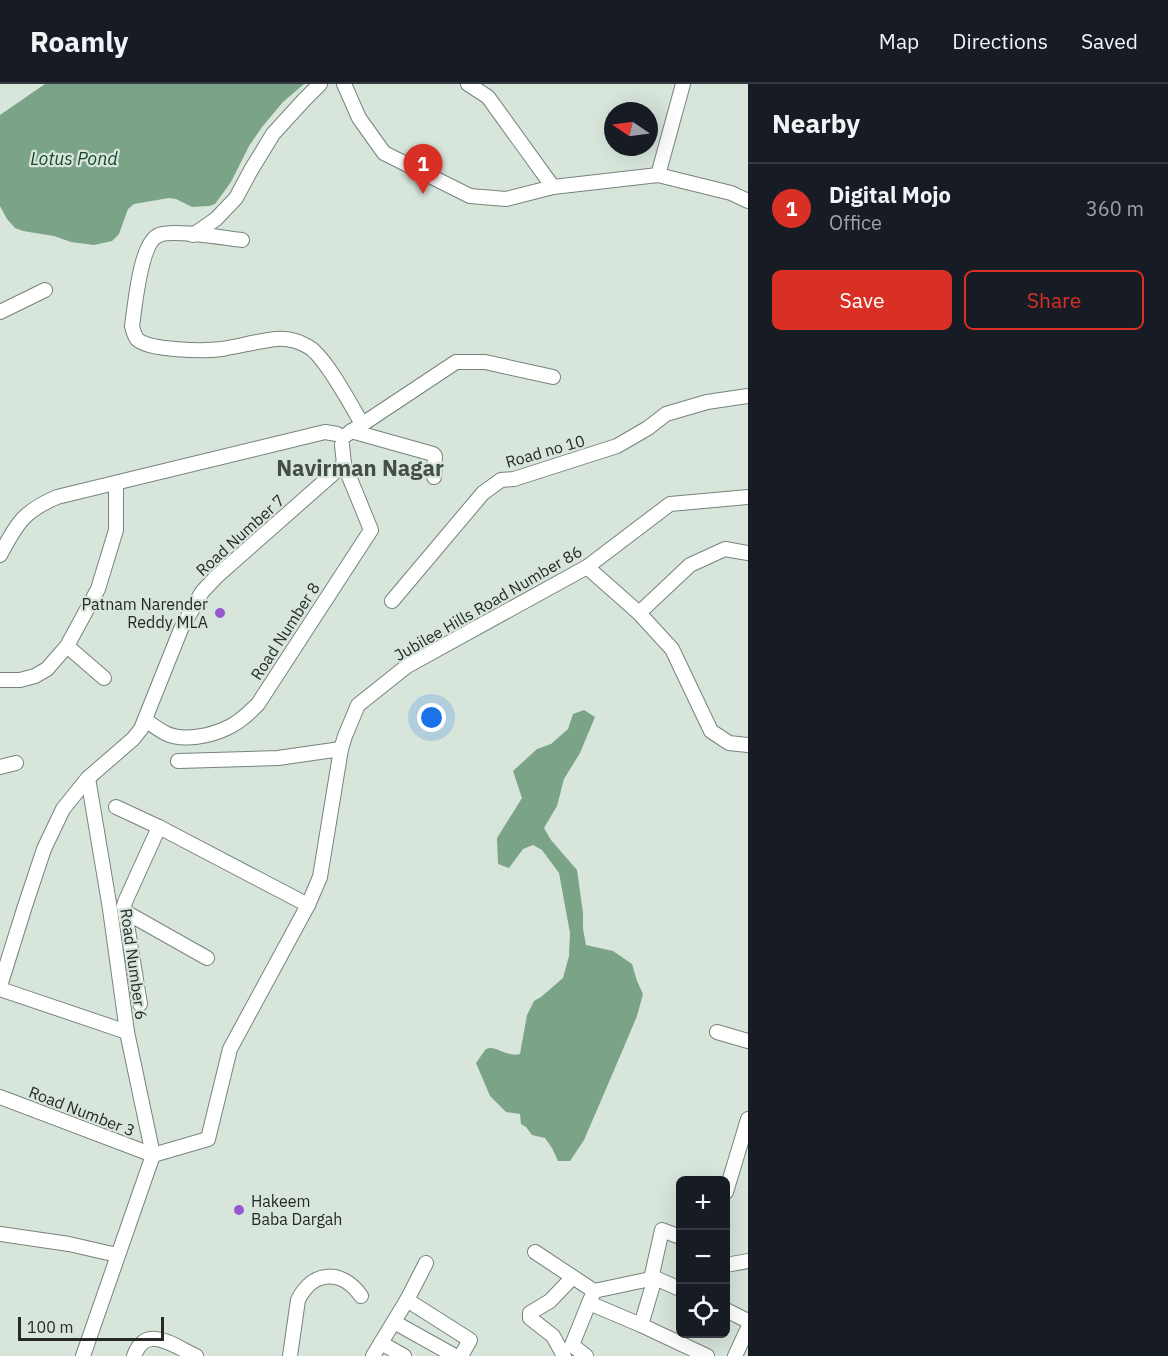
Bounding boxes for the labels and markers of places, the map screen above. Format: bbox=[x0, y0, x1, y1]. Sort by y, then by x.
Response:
pin: 1 bbox=[404, 144, 442, 194]
place label: Patnam Narender Reddy MLA bbox=[81, 594, 208, 632]
marker: Patnam Narender Reddy MLA bbox=[213, 606, 227, 620]
place label: Hakeem Baba Dargah bbox=[251, 1191, 342, 1229]
marker: Hakeem Baba Dargah bbox=[232, 1203, 246, 1217]

